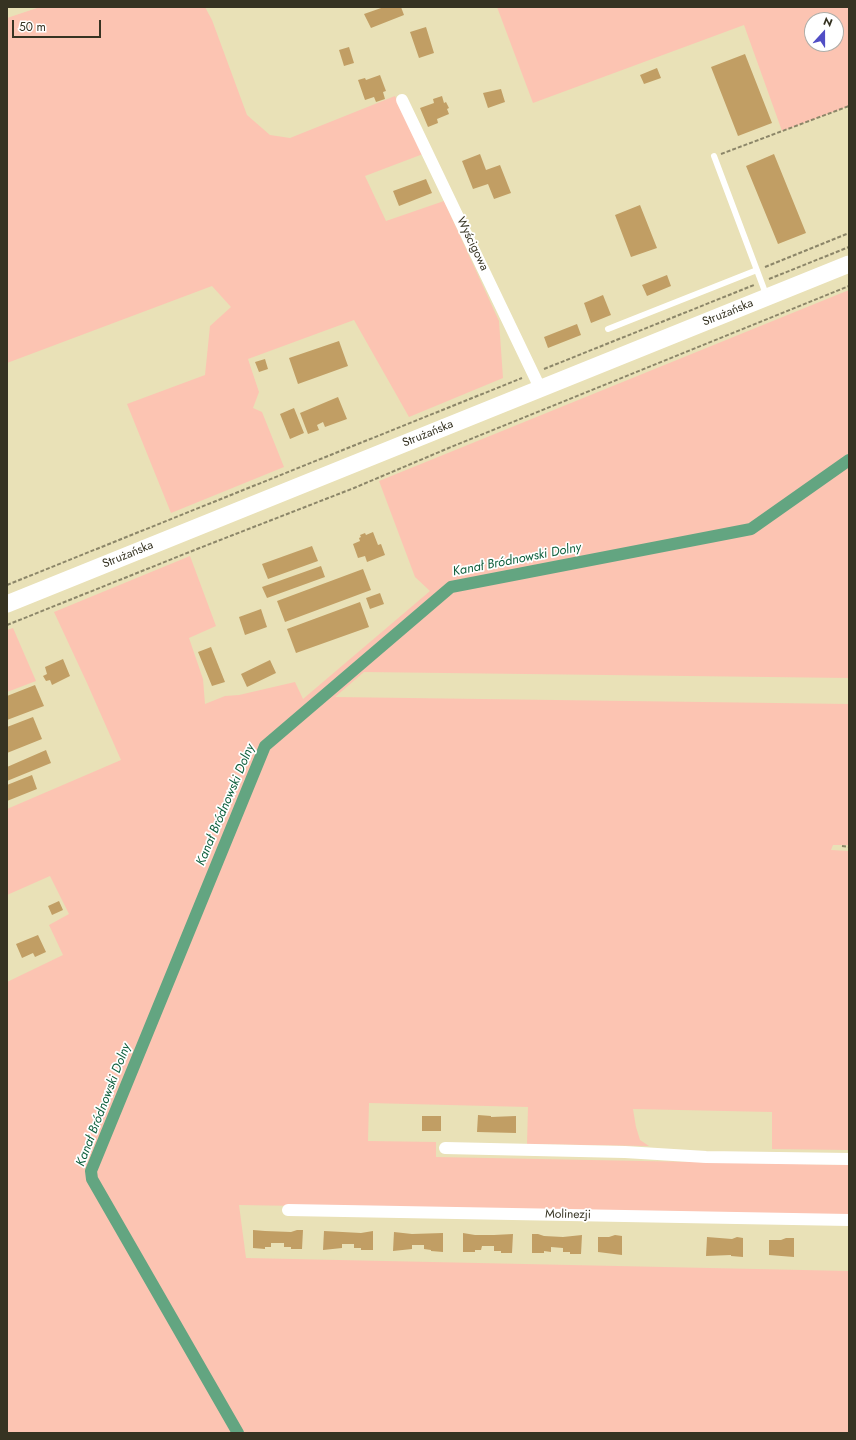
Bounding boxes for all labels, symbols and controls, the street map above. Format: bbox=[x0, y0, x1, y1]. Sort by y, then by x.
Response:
scale bar bbox=[14, 12, 103, 38]
north arrow bbox=[804, 12, 844, 52]
text: N bbox=[821, 13, 835, 31]
text: 50 m bbox=[19, 18, 46, 36]
street label: Wyścigowa bbox=[453, 215, 491, 273]
street label: Strużańska bbox=[701, 296, 755, 330]
street label: Strużańska bbox=[401, 417, 455, 451]
street label: Strużańska bbox=[101, 538, 155, 572]
water label: Kanał Bródnowski Dolny bbox=[452, 540, 582, 580]
water label: Kanał Bródnowski Dolny bbox=[193, 742, 259, 868]
water label: Kanał Bródnowski Dolny bbox=[73, 1041, 135, 1169]
street label: Molinezji bbox=[545, 1207, 591, 1223]

